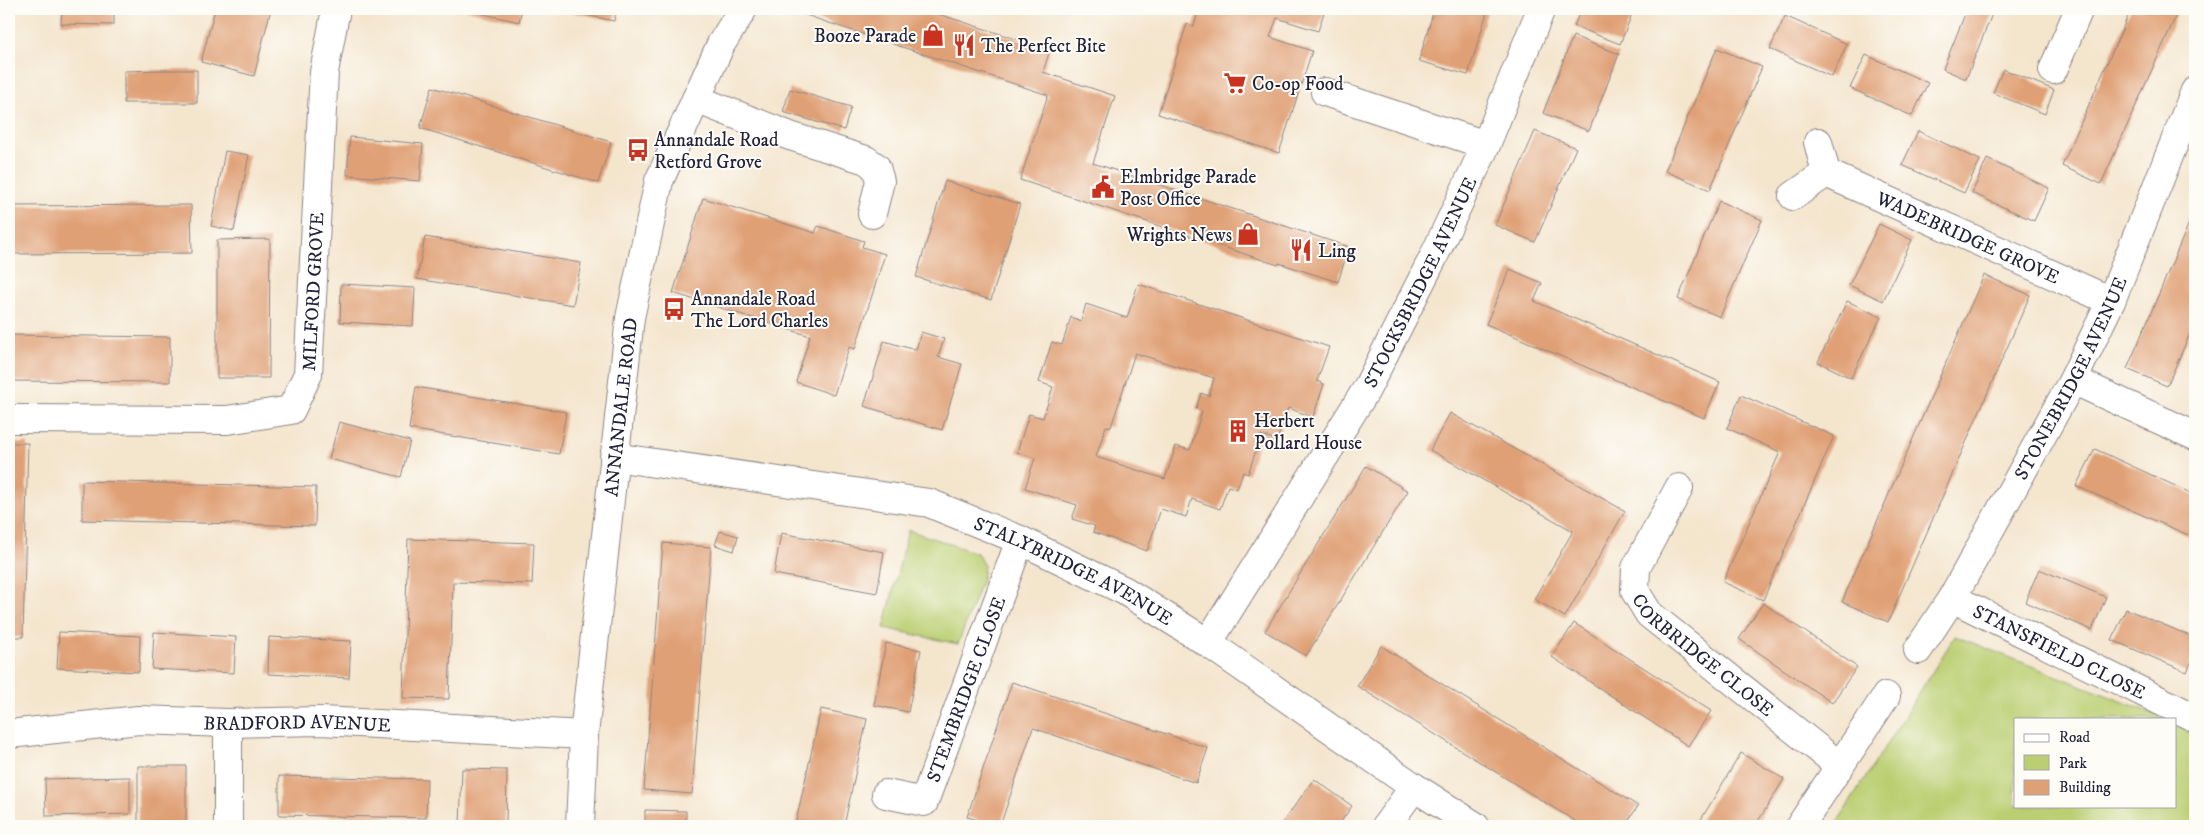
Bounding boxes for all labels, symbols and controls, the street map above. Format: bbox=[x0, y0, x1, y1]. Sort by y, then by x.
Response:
shop icon: Booze Parade bbox=[920, 22, 946, 48]
place label: Booze Parade bbox=[814, 25, 916, 48]
restaurant icon: The Perfect Bite bbox=[951, 32, 977, 58]
place label: The Perfect Bite bbox=[981, 35, 1106, 58]
supermarket icon: Co-op Food bbox=[1222, 70, 1248, 96]
place label: Co-op Food bbox=[1252, 73, 1344, 96]
place label: Annandale Road Retford Grove bbox=[654, 129, 779, 174]
bus stop icon: Annandale Road Retford Grove bbox=[625, 137, 651, 163]
place label: Elmbridge Parade Post Office bbox=[1120, 166, 1257, 211]
public building icon: Elmbridge Parade Post Office bbox=[1090, 174, 1116, 200]
street label: STOCKSBRIDGE AVENUE bbox=[1359, 174, 1482, 392]
street label: WADEBRIDGE GROVE bbox=[1872, 187, 2063, 289]
street label: MILFORD GROVE bbox=[298, 212, 330, 372]
shop icon: Wrights News bbox=[1235, 221, 1261, 247]
place label: Wrights News bbox=[1125, 224, 1232, 247]
restaurant icon: Ling bbox=[1288, 237, 1314, 263]
place label: Ling bbox=[1318, 240, 1357, 263]
street label: STONEBRIDGE AVENUE bbox=[2010, 274, 2132, 484]
place label: Annandale Road The Lord Charles bbox=[691, 288, 828, 333]
bus stop icon: Annandale Road The Lord Charles bbox=[661, 296, 687, 322]
street label: ANNANDALE ROAD bbox=[600, 317, 643, 498]
place label: Herbert Pollard House bbox=[1254, 410, 1362, 455]
building icon: Herbert Pollard House bbox=[1225, 418, 1251, 444]
street label: STALYBRIDGE AVENUE bbox=[970, 513, 1176, 631]
street label: CORBRIDGE CLOSE bbox=[1626, 590, 1778, 722]
street label: STEMBRIDGE CLOSE bbox=[922, 594, 1011, 786]
street label: STANSFIELD CLOSE bbox=[1969, 600, 2149, 705]
street label: BRADFORD AVENUE bbox=[203, 711, 391, 738]
legend bbox=[2014, 718, 2176, 808]
text: Road bbox=[2059, 728, 2091, 747]
text: Park bbox=[2059, 754, 2088, 773]
text: Building bbox=[2059, 778, 2111, 797]

